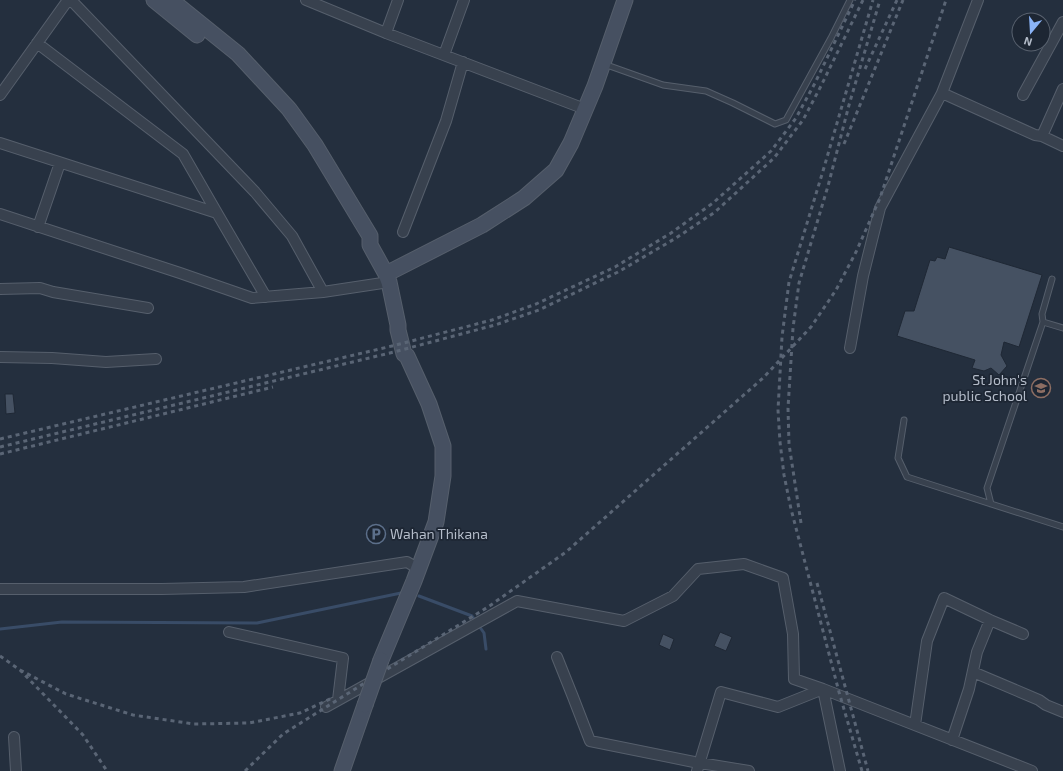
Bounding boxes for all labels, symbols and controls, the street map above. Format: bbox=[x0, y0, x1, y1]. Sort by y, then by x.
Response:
north arrow bbox=[1011, 12, 1051, 52]
text: N bbox=[1022, 35, 1034, 49]
place label: St John's public School bbox=[942, 371, 1028, 404]
school or university icon: St John's public School bbox=[1030, 377, 1052, 399]
parking icon: Wahan Thikana bbox=[365, 523, 387, 545]
place label: Wahan Thikana bbox=[390, 525, 488, 542]

